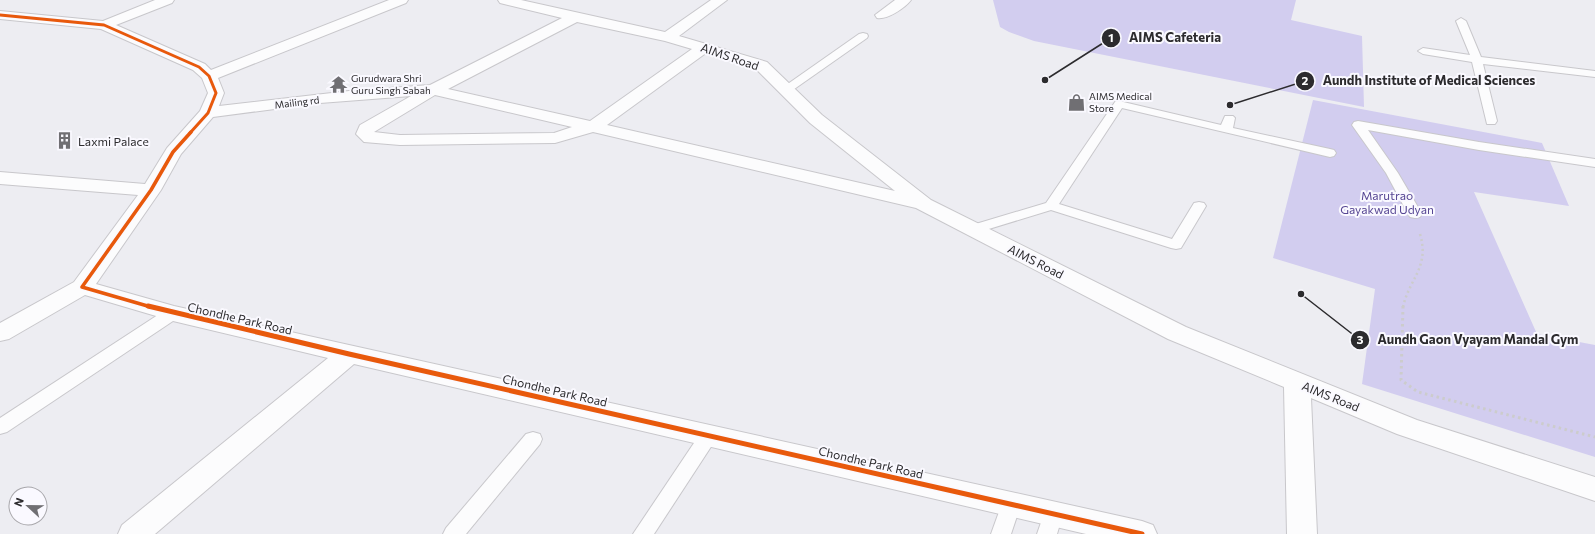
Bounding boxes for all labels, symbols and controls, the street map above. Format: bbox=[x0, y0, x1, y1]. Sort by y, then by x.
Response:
callout: AIMS Cafeteria bbox=[1101, 25, 1229, 50]
text: AIMS Cafeteria bbox=[1129, 29, 1221, 45]
text: 1 bbox=[1108, 30, 1114, 44]
street label: AIMS Road bbox=[699, 40, 761, 72]
callout: Aundh Institute of Medical Sciences bbox=[1295, 68, 1543, 93]
place label: Gurudwara Shri Guru Singh Sabah bbox=[351, 72, 431, 96]
text: Aundh Institute of Medical Sciences bbox=[1323, 72, 1535, 88]
text: 2 bbox=[1302, 73, 1309, 87]
temple icon: Gurudwara Shri Guru Singh Sabah bbox=[328, 74, 348, 94]
place label: AIMS Medical Store bbox=[1089, 90, 1152, 114]
shop icon: AIMS Medical Store bbox=[1066, 92, 1086, 112]
street label: Mailing rd bbox=[274, 93, 320, 111]
building icon: Laxmi Palace bbox=[55, 131, 75, 151]
place label: Laxmi Palace bbox=[78, 134, 149, 148]
park label: Marutrao Gayakwad Udyan bbox=[1340, 188, 1434, 216]
street label: AIMS Road bbox=[1006, 241, 1066, 281]
street label: Chondhe Park Road bbox=[186, 299, 294, 337]
callout: Aundh Gaon Vyayam Mandal Gym bbox=[1350, 327, 1587, 352]
text: Aundh Gaon Vyayam Mandal Gym bbox=[1378, 331, 1578, 347]
text: 3 bbox=[1357, 332, 1364, 346]
street label: Chondhe Park Road bbox=[501, 371, 609, 409]
street label: AIMS Road bbox=[1300, 378, 1362, 414]
street label: Chondhe Park Road bbox=[817, 443, 925, 481]
north arrow bbox=[8, 486, 48, 526]
text: N bbox=[11, 496, 26, 508]

